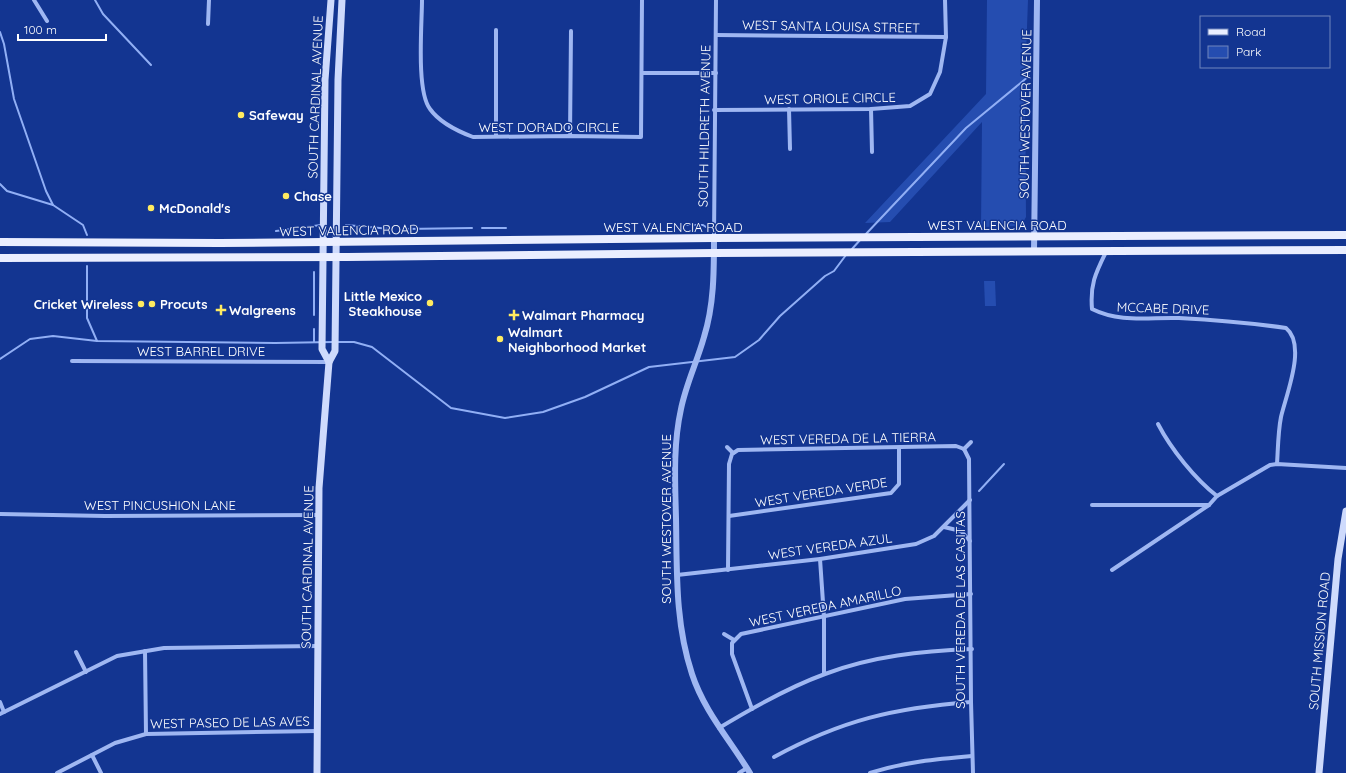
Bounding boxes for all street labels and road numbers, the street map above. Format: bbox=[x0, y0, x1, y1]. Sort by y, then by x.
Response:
street label: SOUTH CARDINAL AVENUE bbox=[304, 15, 326, 179]
street label: WEST SANTA LOUISA STREET bbox=[742, 16, 920, 36]
street label: SOUTH WESTOVER AVENUE bbox=[1016, 29, 1034, 199]
street label: SOUTH HILDRETH AVENUE bbox=[695, 45, 713, 207]
street label: WEST ORIOLE CIRCLE bbox=[764, 89, 896, 107]
street label: WEST DORADO CIRCLE bbox=[478, 119, 620, 135]
street label: WEST VALENCIA ROAD bbox=[928, 217, 1066, 233]
street label: WEST VALENCIA ROAD bbox=[604, 219, 742, 235]
street label: WEST VALENCIA ROAD bbox=[279, 221, 419, 239]
street label: MCCABE DRIVE bbox=[1116, 298, 1210, 318]
street label: WEST BARREL DRIVE bbox=[137, 343, 265, 359]
street label: WEST VEREDA DE LA TIERRA bbox=[760, 428, 936, 448]
street label: SOUTH WESTOVER AVENUE bbox=[658, 434, 674, 604]
street label: WEST VEREDA VERDE bbox=[754, 474, 888, 510]
street label: SOUTH CARDINAL AVENUE bbox=[298, 485, 316, 649]
street label: WEST PINCUSHION LANE bbox=[84, 497, 236, 513]
street label: SOUTH VEREDA DE LAS CASITAS bbox=[952, 511, 968, 709]
street label: WEST VEREDA AZUL bbox=[767, 529, 893, 563]
street label: SOUTH MISSION ROAD bbox=[1305, 571, 1333, 711]
street label: WEST VEREDA AMARILLO bbox=[747, 582, 903, 630]
street label: WEST PASEO DE LAS AVES bbox=[150, 713, 310, 731]

